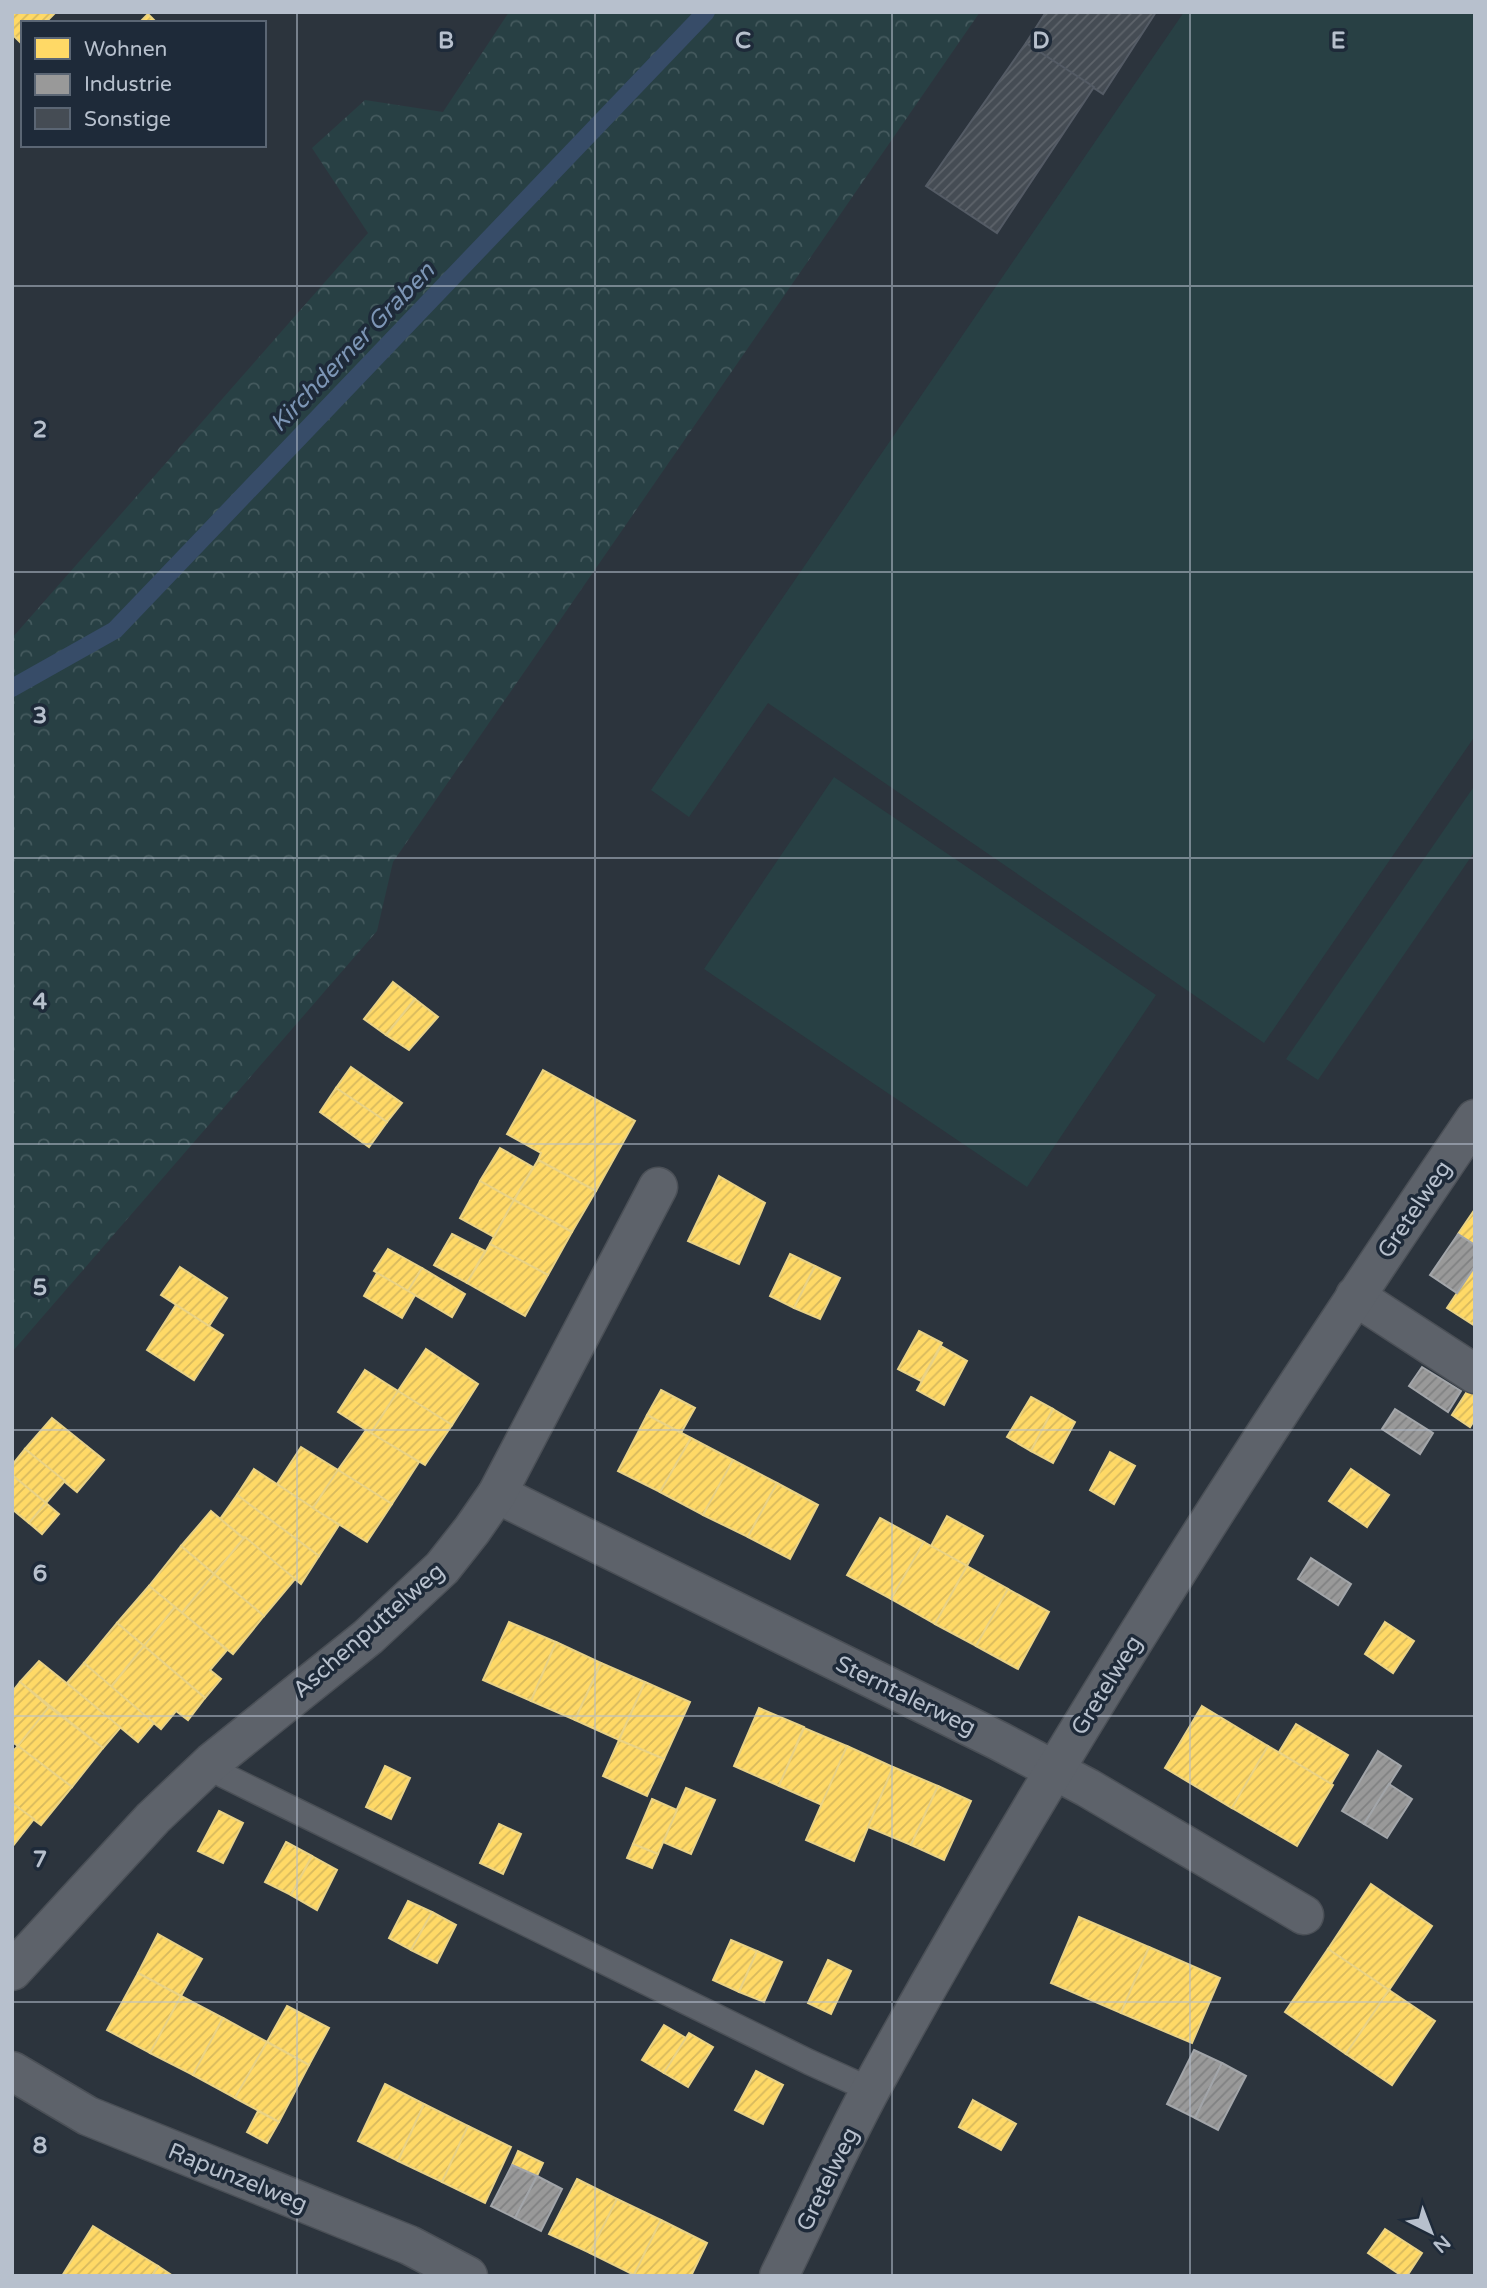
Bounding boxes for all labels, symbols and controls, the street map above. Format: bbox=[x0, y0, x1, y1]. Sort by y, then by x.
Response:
legend bbox=[21, 21, 266, 147]
text: B bbox=[438, 27, 454, 55]
text: C bbox=[735, 27, 751, 55]
text: D bbox=[1032, 27, 1050, 55]
text: E bbox=[1331, 27, 1345, 55]
text: Wohnen bbox=[84, 37, 167, 62]
text: Industrie bbox=[84, 72, 172, 97]
text: Sonstige bbox=[84, 107, 171, 132]
water label: Kirchderner Graben bbox=[264, 256, 442, 438]
text: 2 bbox=[33, 416, 47, 444]
text: 3 bbox=[33, 702, 47, 730]
text: 4 bbox=[33, 988, 48, 1016]
street label: Gretelweg bbox=[1372, 1155, 1458, 1264]
text: 5 bbox=[33, 1274, 47, 1302]
street label: Aschenputtelweg bbox=[287, 1557, 450, 1704]
text: 6 bbox=[33, 1560, 47, 1588]
street label: Gretelweg bbox=[1065, 1631, 1148, 1740]
street label: Sterntalerweg bbox=[831, 1650, 980, 1742]
text: 7 bbox=[33, 1846, 47, 1874]
street label: Gretelweg bbox=[791, 2123, 865, 2236]
text: 8 bbox=[33, 2132, 47, 2160]
street label: Rapunzelweg bbox=[164, 2137, 311, 2219]
north arrow bbox=[1396, 2197, 1466, 2267]
text: N bbox=[1429, 2231, 1455, 2257]

